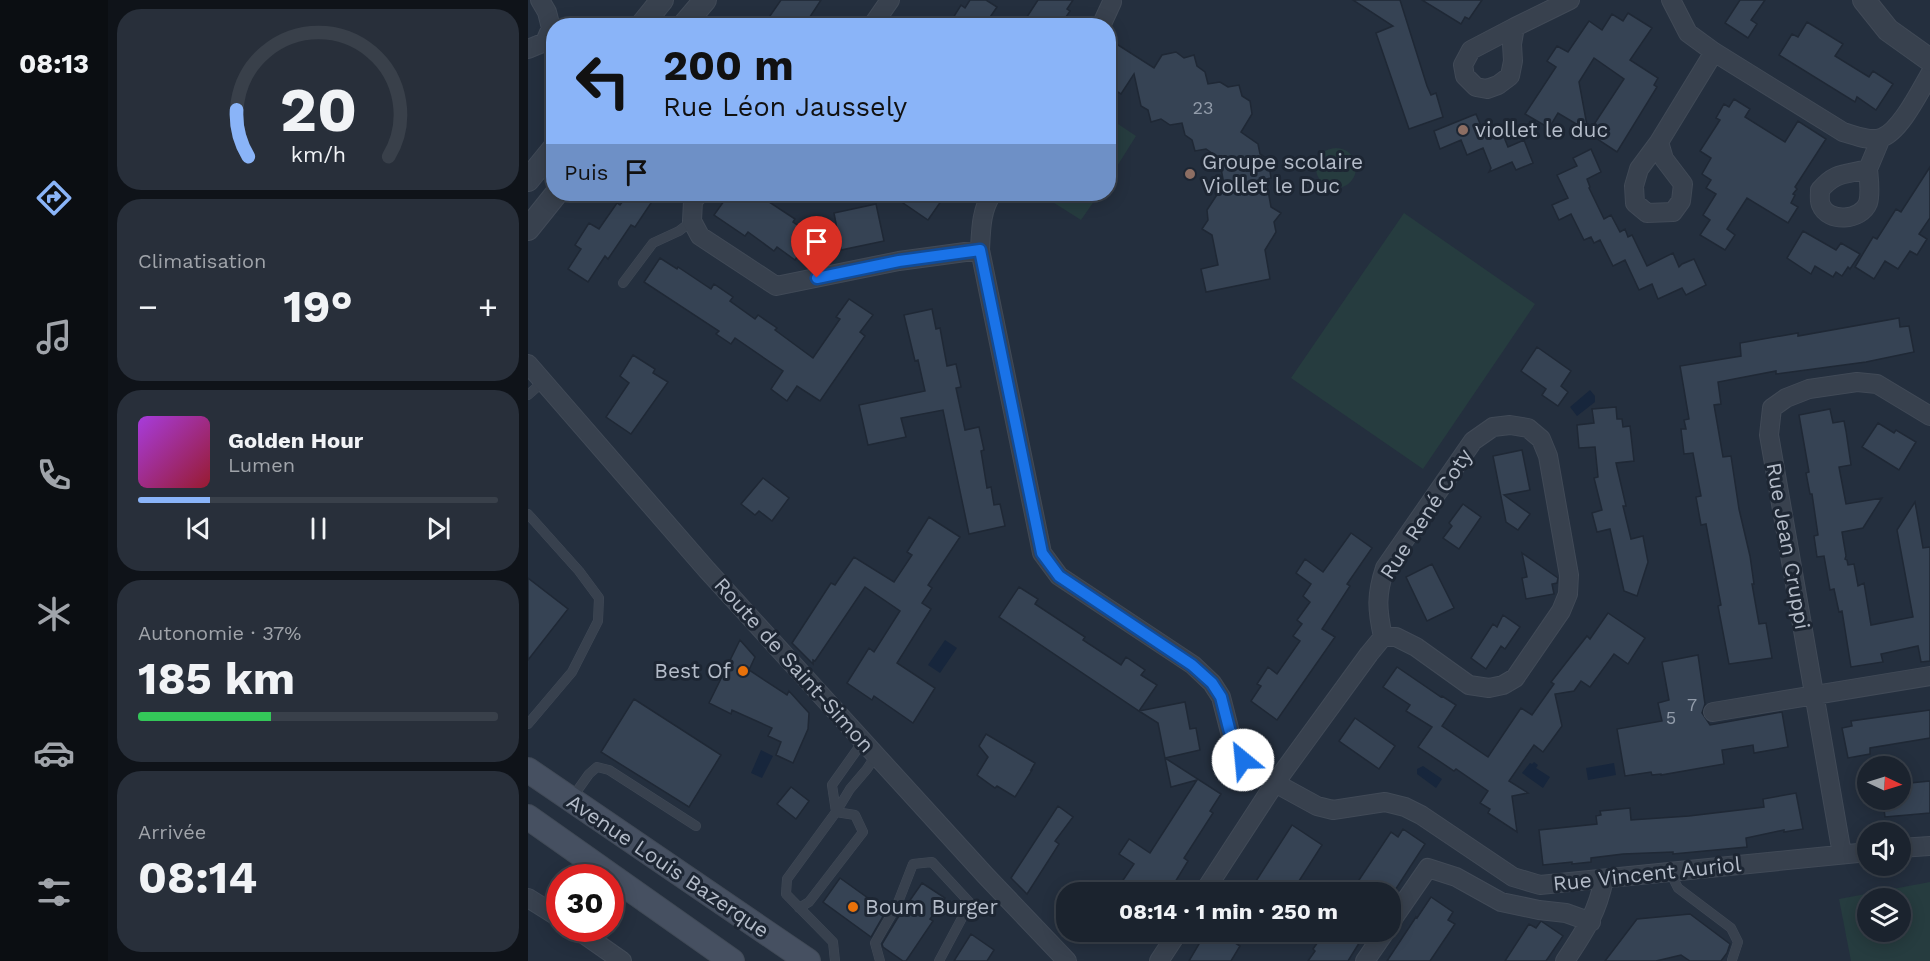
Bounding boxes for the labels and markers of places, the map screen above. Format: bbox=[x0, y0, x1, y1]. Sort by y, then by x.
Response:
place label: viollet le duc bbox=[1475, 117, 1608, 142]
marker: viollet le duc bbox=[1456, 123, 1470, 137]
place label: Groupe scolaire Viollet le Duc bbox=[1202, 149, 1363, 198]
marker: Groupe scolaire Viollet le Duc bbox=[1183, 167, 1197, 181]
pin bbox=[791, 216, 842, 278]
place label: Best Of bbox=[654, 658, 731, 683]
marker: Best Of bbox=[736, 664, 750, 678]
place label: Boum Burger bbox=[865, 894, 998, 919]
marker: Boum Burger bbox=[846, 900, 860, 914]

